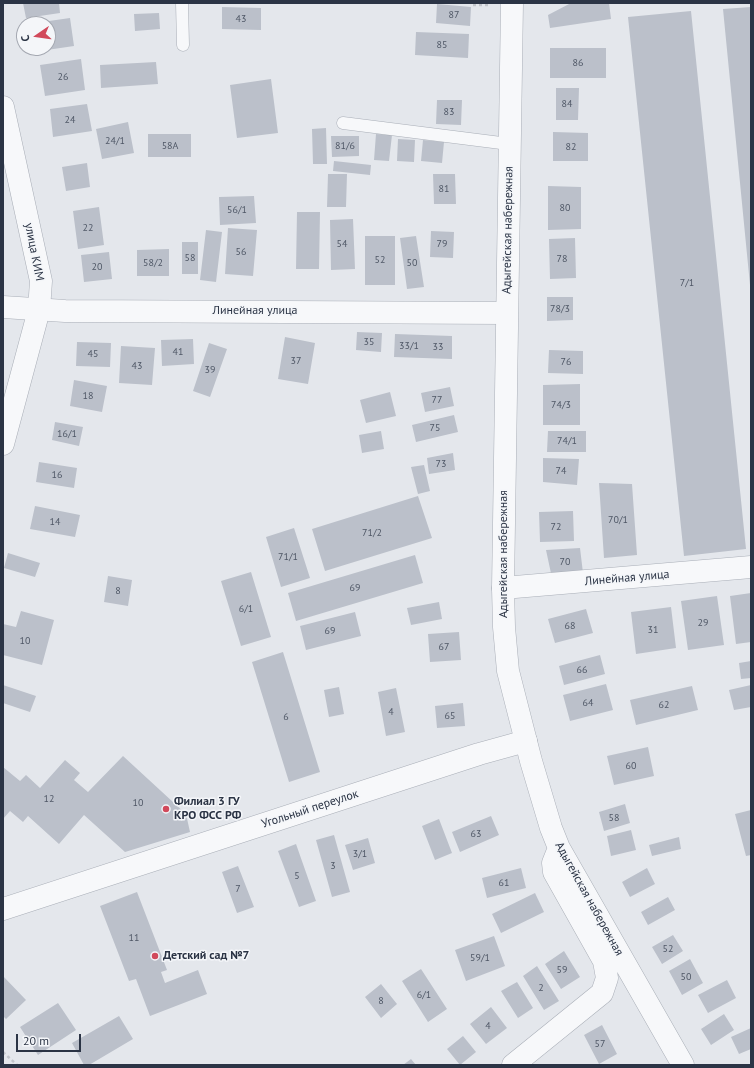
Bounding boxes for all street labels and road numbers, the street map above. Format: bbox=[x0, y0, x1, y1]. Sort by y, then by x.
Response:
street label: Адыгейская набережная bbox=[500, 166, 516, 294]
street label: улица КИМ bbox=[21, 222, 47, 282]
street label: Линейная улица bbox=[212, 304, 298, 318]
street label: Адыгейская набережная bbox=[497, 490, 511, 618]
street label: Линейная улица bbox=[584, 567, 670, 589]
street label: Угольный переулок bbox=[260, 787, 360, 831]
street label: Адыгейская набережная bbox=[552, 840, 626, 958]

